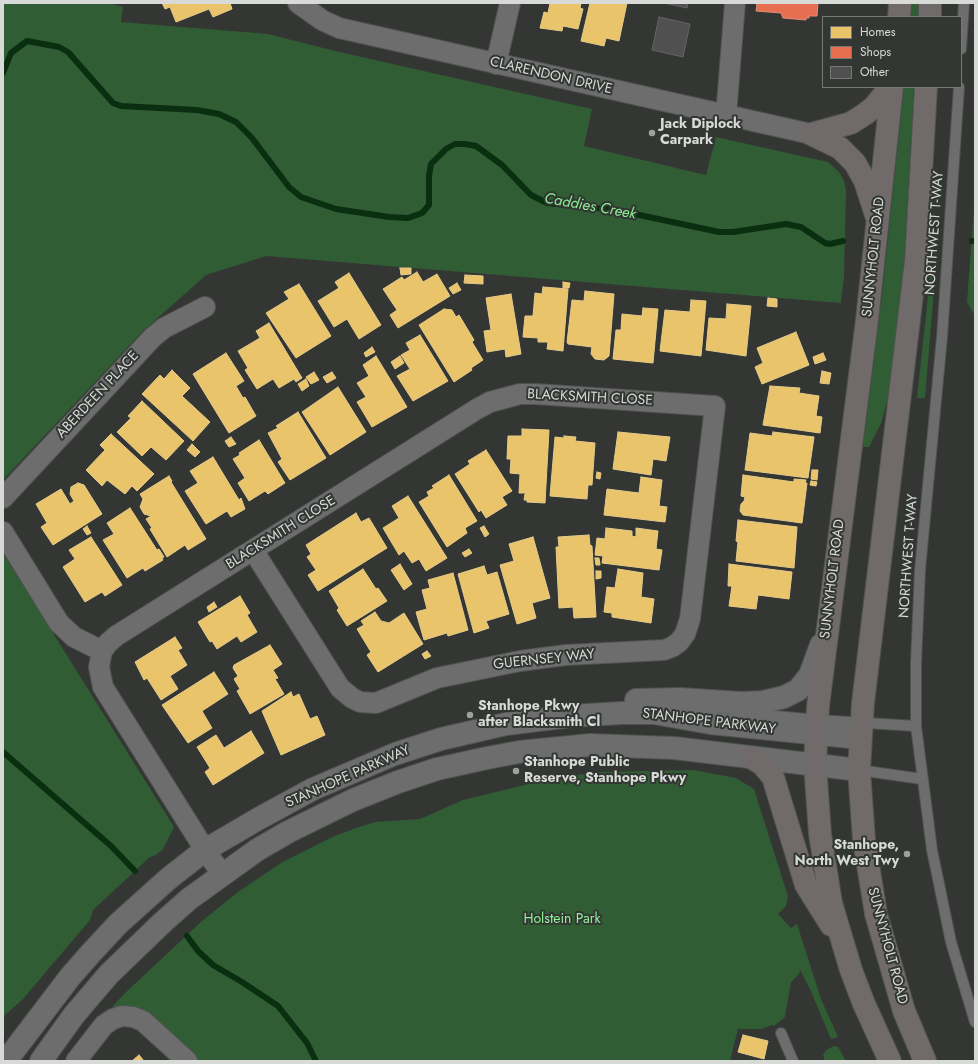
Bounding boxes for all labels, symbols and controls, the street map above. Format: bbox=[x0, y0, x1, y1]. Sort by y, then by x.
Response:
legend bbox=[822, 16, 962, 88]
text: Homes bbox=[860, 23, 896, 41]
text: Shops bbox=[860, 43, 891, 61]
street label: CLARENDON DRIVE bbox=[488, 54, 614, 98]
text: Other bbox=[860, 63, 889, 81]
place label: Jack Diplock Carpark bbox=[660, 117, 741, 150]
marker: Jack Diplock Carpark bbox=[647, 128, 657, 138]
street label: NORTHWEST T-WAY bbox=[922, 170, 948, 296]
water label: Caddies Creek bbox=[543, 190, 637, 224]
street label: SUNNYHOLT ROAD bbox=[859, 196, 889, 318]
street label: ABERDEEN PLACE bbox=[53, 348, 143, 442]
street label: BLACKSMITH CLOSE bbox=[527, 386, 653, 410]
street label: BLACKSMITH CLOSE bbox=[223, 493, 339, 573]
street label: NORTHWEST T-WAY bbox=[896, 493, 922, 619]
street label: SUNNYHOLT ROAD bbox=[817, 518, 849, 640]
street label: GUERNSEY WAY bbox=[492, 646, 596, 674]
place label: Stanhope Pkwy after Blacksmith Cl bbox=[478, 699, 600, 732]
street label: STANHOPE PARKWAY bbox=[641, 705, 777, 739]
marker: Stanhope Pkwy after Blacksmith Cl bbox=[465, 710, 475, 720]
street label: STANHOPE PARKWAY bbox=[283, 742, 413, 812]
place label: Stanhope Public Reserve, Stanhope Pkwy bbox=[524, 755, 686, 788]
marker: Stanhope Public Reserve, Stanhope Pkwy bbox=[511, 766, 521, 776]
place label: Stanhope, North West Twy bbox=[795, 838, 899, 870]
marker: Stanhope, North West Twy bbox=[902, 849, 912, 859]
street label: SUNNYHOLT ROAD bbox=[863, 886, 911, 1006]
park label: Holstein Park bbox=[523, 912, 601, 928]

